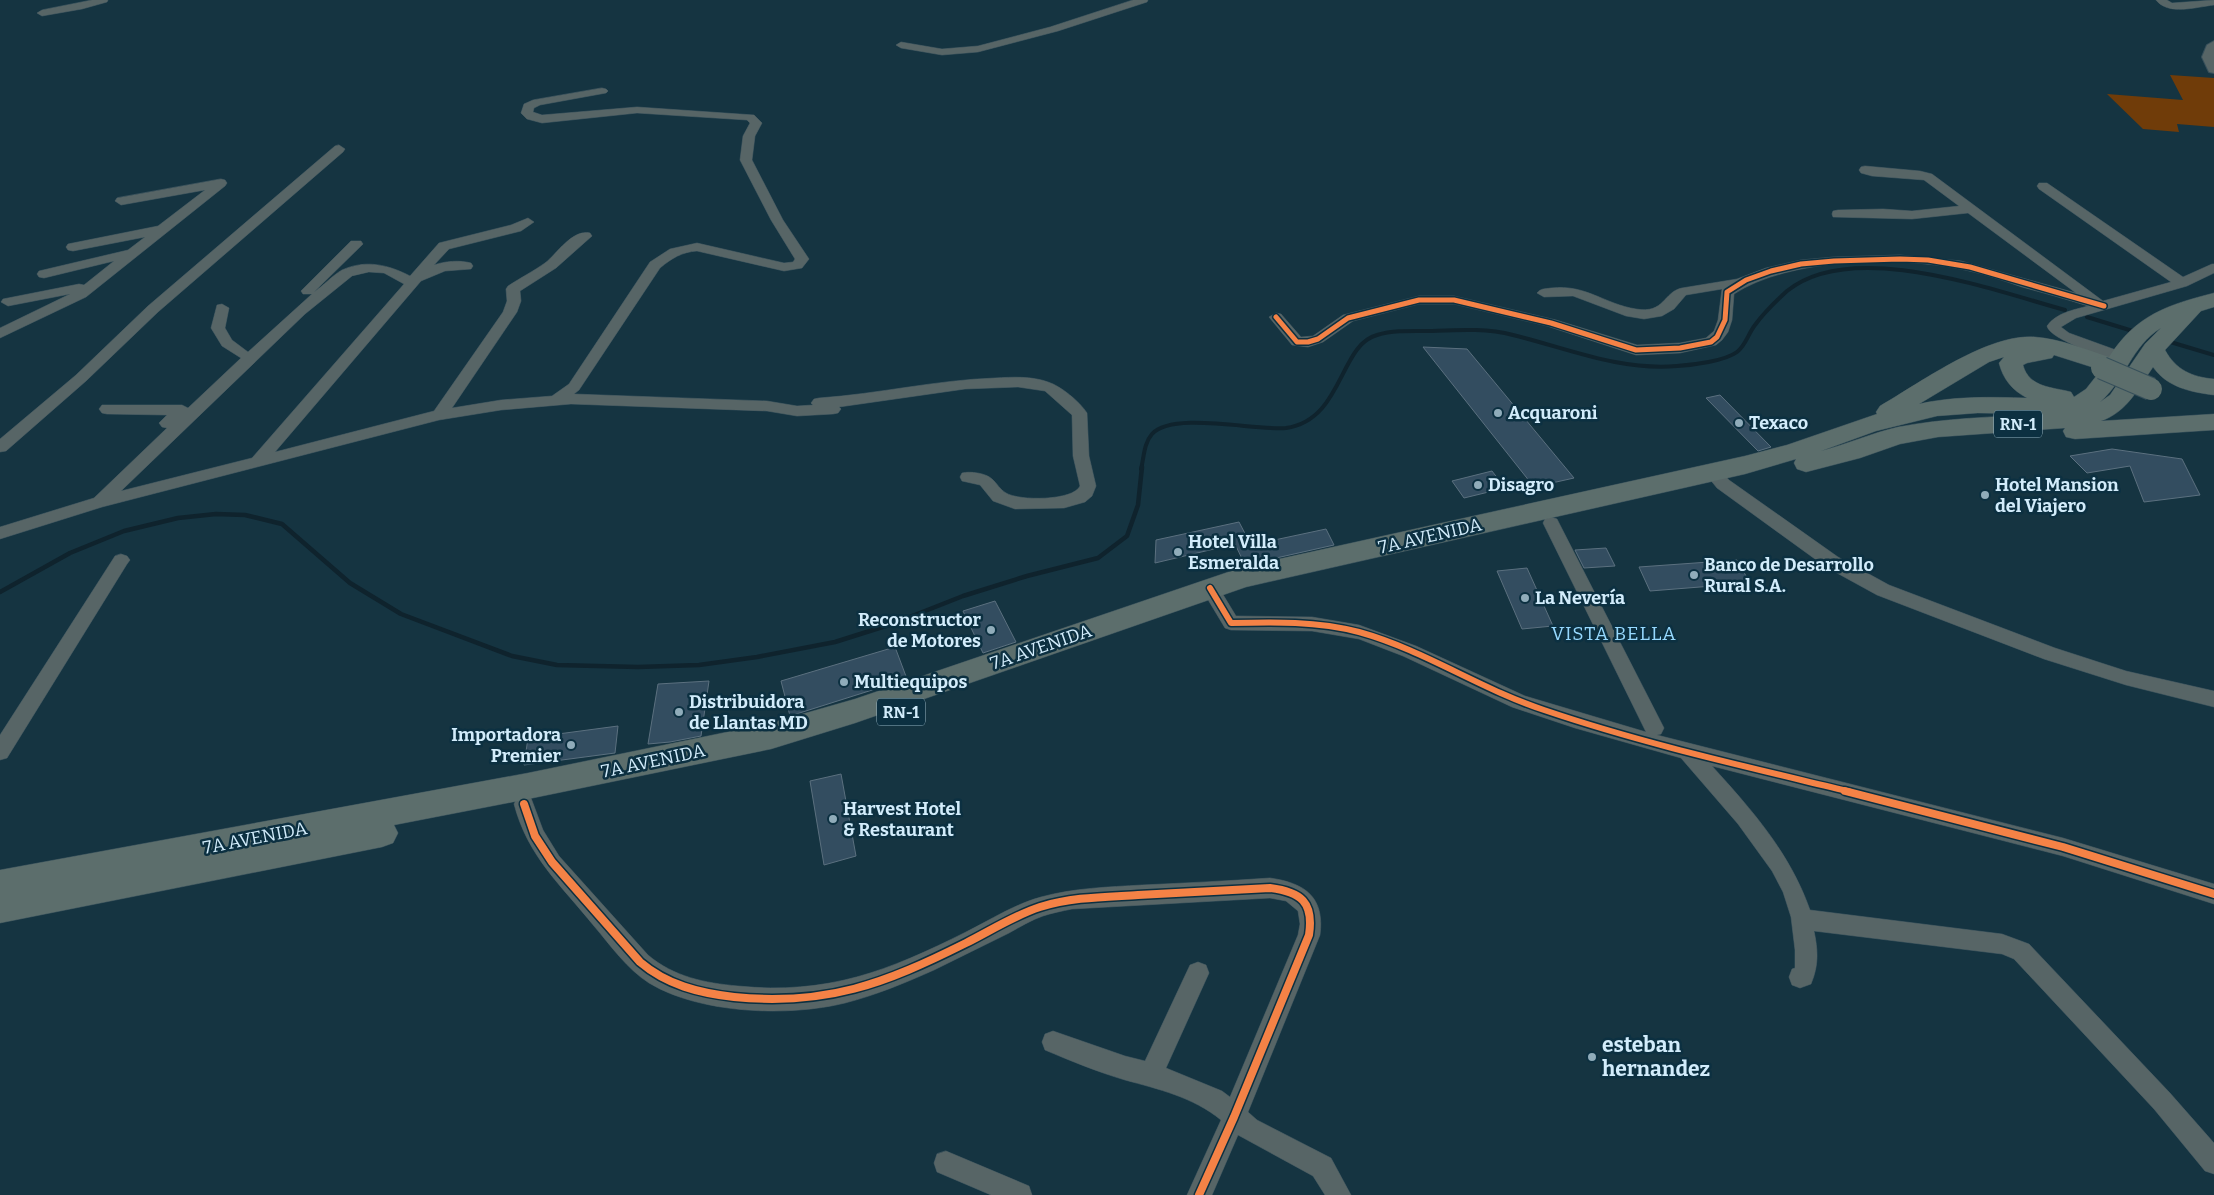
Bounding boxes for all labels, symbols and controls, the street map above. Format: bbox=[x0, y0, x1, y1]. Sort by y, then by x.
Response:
place label: Acquaroni bbox=[1508, 402, 1598, 424]
marker: Acquaroni bbox=[1492, 407, 1504, 419]
road number: RN-1 bbox=[1994, 410, 2042, 438]
place label: Texaco bbox=[1749, 412, 1808, 434]
marker: Texaco bbox=[1733, 417, 1745, 429]
place label: Disagro bbox=[1488, 474, 1554, 496]
place label: Hotel Mansion del Viajero bbox=[1995, 474, 2119, 517]
marker: Disagro bbox=[1472, 479, 1484, 491]
marker: Hotel Mansion del Viajero bbox=[1979, 489, 1991, 501]
street label: 7A AVENIDA bbox=[1376, 513, 1484, 559]
place label: Hotel Villa Esmeralda bbox=[1188, 531, 1279, 574]
marker: Hotel Villa Esmeralda bbox=[1172, 546, 1184, 558]
place label: Banco de Desarrollo Rural S.A. bbox=[1704, 554, 1874, 597]
marker: Banco de Desarrollo Rural S.A. bbox=[1688, 569, 1700, 581]
place label: La Nevería bbox=[1535, 587, 1625, 609]
marker: La Nevería bbox=[1519, 592, 1531, 604]
place label: Reconstructor de Motores bbox=[858, 609, 982, 652]
street label: 7A AVENIDA bbox=[988, 619, 1095, 675]
district label: VISTA BELLA bbox=[1551, 622, 1677, 645]
marker: Reconstructor de Motores bbox=[985, 624, 997, 636]
place label: Multiequipos bbox=[854, 671, 967, 693]
marker: Multiequipos bbox=[838, 676, 850, 688]
place label: Distribuidora de Llantas MD bbox=[689, 691, 808, 734]
road number: RN-1 bbox=[877, 699, 925, 726]
marker: Distribuidora de Llantas MD bbox=[673, 706, 685, 718]
place label: Importadora Premier bbox=[451, 724, 562, 767]
marker: Importadora Premier bbox=[565, 739, 577, 751]
street label: 7A AVENIDA bbox=[599, 739, 707, 783]
place label: Harvest Hotel & Restaurant bbox=[843, 798, 961, 841]
marker: Harvest Hotel & Restaurant bbox=[827, 813, 839, 825]
street label: 7A AVENIDA bbox=[201, 817, 309, 859]
place label: esteban hernandez bbox=[1602, 1032, 1710, 1082]
marker: esteban hernandez bbox=[1586, 1051, 1598, 1063]

